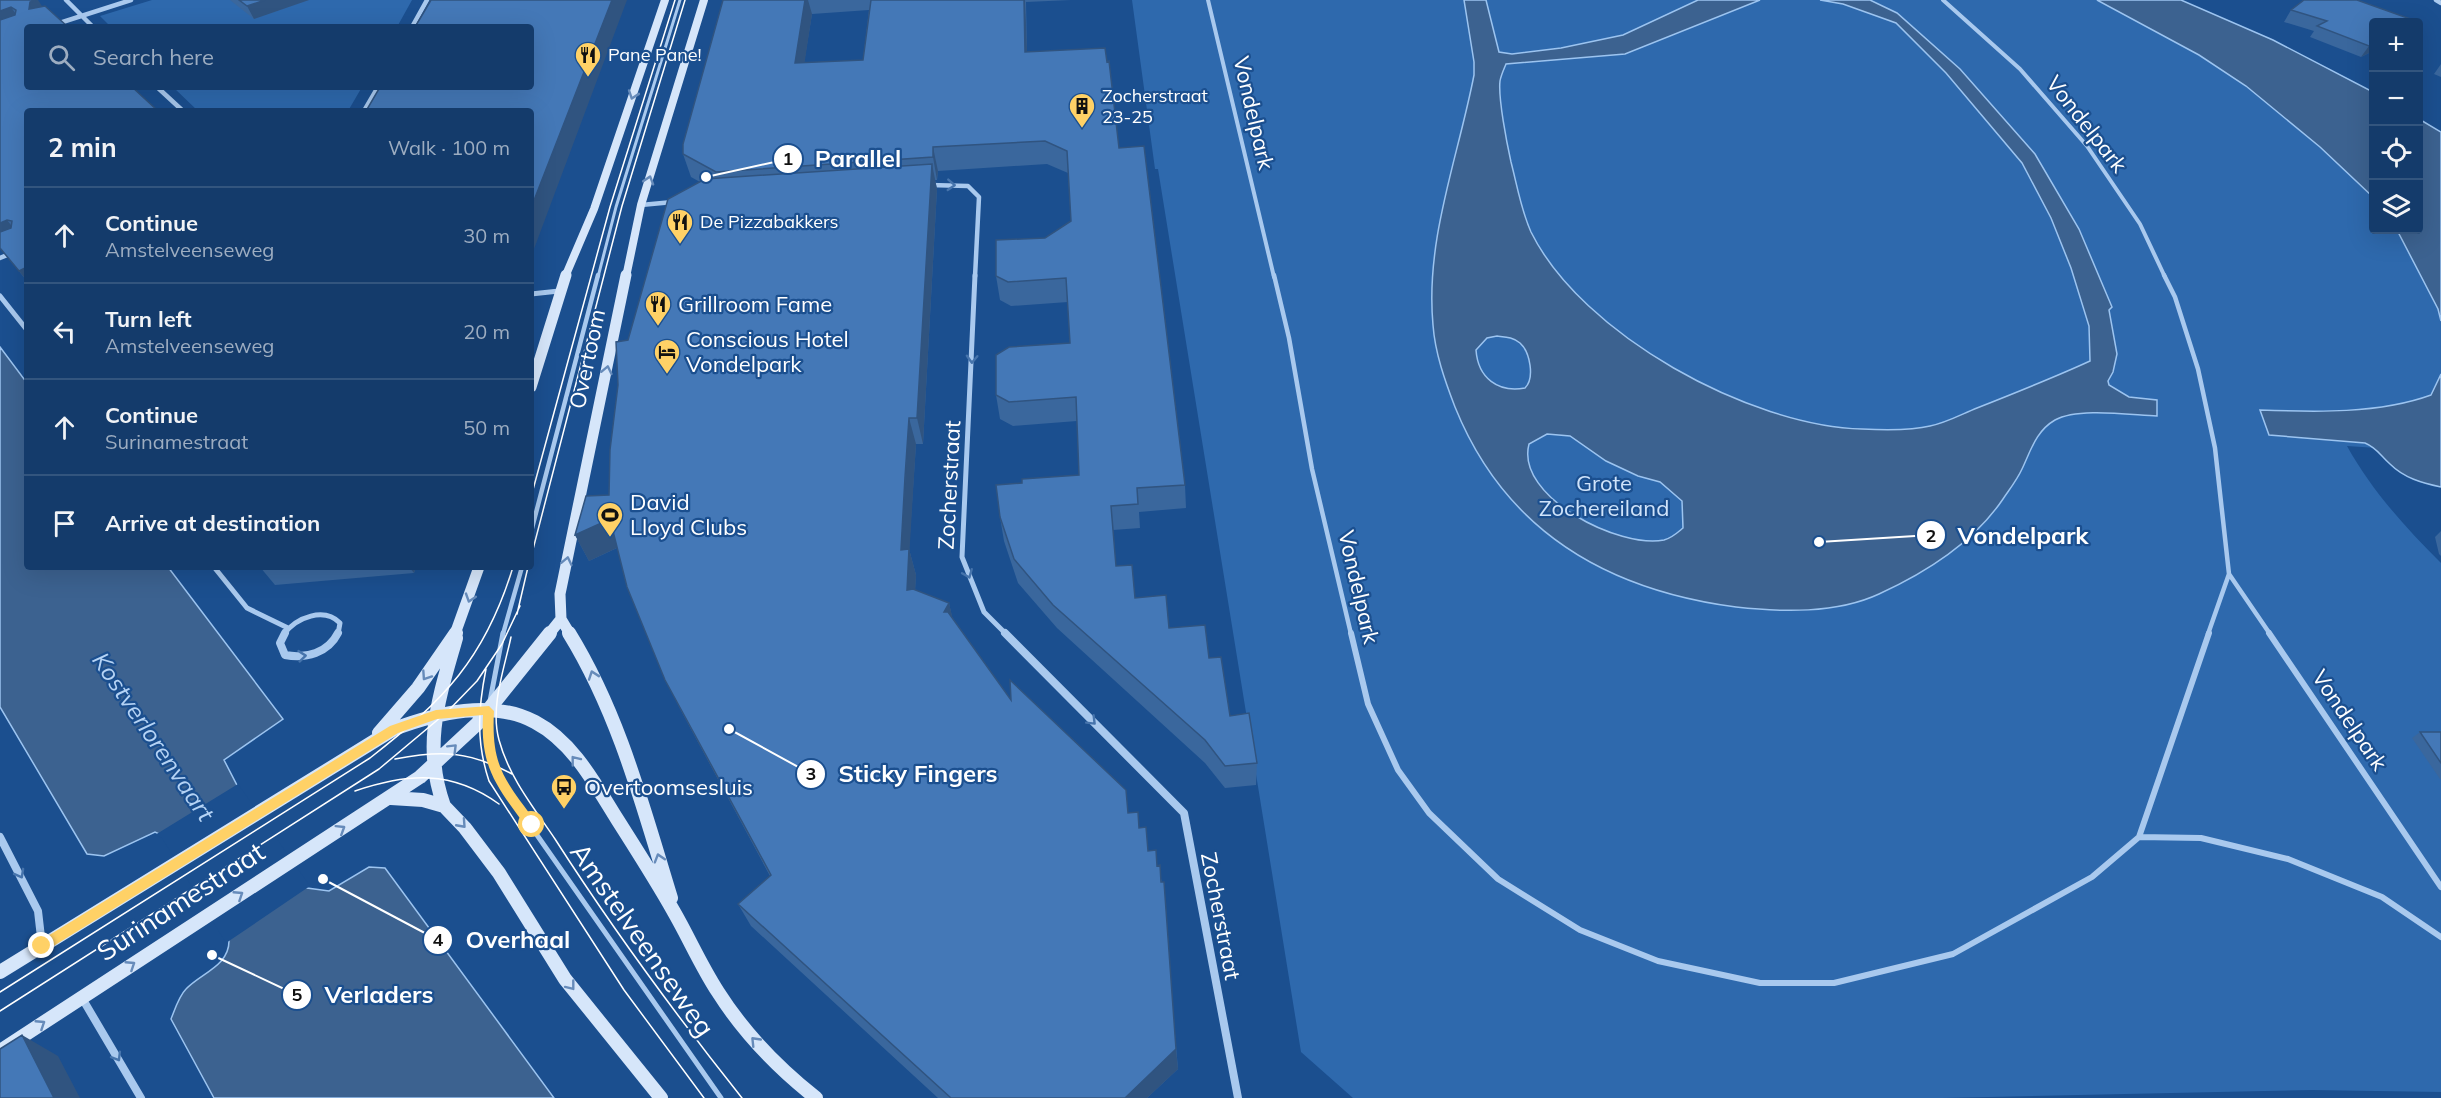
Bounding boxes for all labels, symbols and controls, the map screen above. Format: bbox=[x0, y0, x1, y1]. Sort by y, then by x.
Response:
map controls bbox=[2369, 18, 2423, 234]
button: + bbox=[2369, 18, 2423, 72]
search box bbox=[24, 24, 534, 90]
restaurant icon: Pane Pane! bbox=[573, 40, 603, 78]
icon: search bbox=[45, 41, 78, 74]
text: Search here bbox=[93, 43, 214, 71]
place label: Pane Pane! bbox=[608, 43, 702, 66]
street label: Vondelpark bbox=[1227, 54, 1281, 173]
street label: Vondelpark bbox=[2040, 70, 2134, 179]
button: − bbox=[2369, 72, 2423, 126]
place label: Zocherstraat 23-25 bbox=[1102, 84, 1208, 128]
one-way arrow bbox=[627, 89, 640, 100]
building icon: Zocherstraat 23-25 bbox=[1067, 91, 1097, 129]
button: locate bbox=[2369, 126, 2423, 180]
text: 2 min bbox=[48, 131, 117, 164]
text: Walk · 100 m bbox=[388, 135, 510, 160]
callout: Parallel bbox=[773, 138, 913, 180]
text: Parallel bbox=[815, 143, 901, 173]
text: 1 bbox=[783, 147, 793, 170]
one-way arrow bbox=[642, 175, 654, 186]
one-way arrow bbox=[946, 178, 955, 191]
button: layers bbox=[2369, 180, 2423, 234]
restaurant icon: De Pizzabakkers bbox=[665, 207, 695, 245]
text: Continue bbox=[105, 209, 198, 237]
place label: De Pizzabakkers bbox=[700, 210, 838, 233]
icon: ahead bbox=[48, 219, 81, 252]
text: 30 m bbox=[463, 223, 510, 248]
text: Amstelveenseweg bbox=[105, 237, 274, 262]
restaurant icon: Grillroom Fame bbox=[643, 289, 673, 327]
place label: Grillroom Fame bbox=[678, 290, 832, 318]
text: Turn left bbox=[105, 305, 192, 333]
street label: Overtoom bbox=[563, 307, 611, 411]
icon: left bbox=[48, 315, 81, 348]
text: 20 m bbox=[463, 319, 510, 344]
place label: Conscious Hotel Vondelpark bbox=[686, 325, 849, 378]
text: Amstelveenseweg bbox=[105, 333, 274, 358]
hotel icon: Conscious Hotel Vondelpark bbox=[652, 337, 682, 375]
one-way arrow bbox=[966, 355, 979, 364]
one-way arrow bbox=[600, 365, 613, 375]
text: Continue bbox=[105, 401, 198, 429]
icon: ahead bbox=[48, 411, 81, 444]
text: 50 m bbox=[463, 415, 510, 440]
street label: Zocherstraat bbox=[932, 419, 966, 550]
text: Surinamestraat bbox=[105, 429, 248, 454]
park label: Grote Zochereiland bbox=[1539, 469, 1669, 522]
place label: David Lloyd Clubs bbox=[630, 488, 747, 541]
sports icon: David Lloyd Clubs bbox=[595, 500, 625, 538]
icon: arrive bbox=[48, 507, 81, 540]
text: Arrive at destination bbox=[105, 509, 320, 537]
callout: Vondelpark bbox=[1916, 514, 2101, 556]
text: Vondelpark bbox=[1956, 520, 2089, 550]
text: 2 bbox=[1926, 524, 1936, 547]
street label: Vondelpark bbox=[1332, 528, 1386, 647]
one-way arrow bbox=[560, 556, 573, 566]
one-way arrow bbox=[961, 567, 973, 578]
one-way arrow bbox=[465, 592, 477, 603]
water label: Kostverlorenvaart bbox=[86, 646, 222, 827]
one-way arrow bbox=[297, 650, 307, 663]
street label: Vondelpark bbox=[2306, 664, 2394, 776]
one-way arrow bbox=[422, 669, 433, 680]
one-way arrow bbox=[587, 670, 600, 681]
one-way arrow bbox=[1086, 714, 1096, 725]
one-way arrow bbox=[446, 745, 457, 755]
callout: Sticky Fingers bbox=[796, 753, 1009, 795]
one-way arrow bbox=[572, 755, 583, 766]
text: Sticky Fingers bbox=[838, 758, 998, 788]
text: 3 bbox=[806, 762, 816, 785]
bus stop icon: Overtoomsesluis bbox=[549, 772, 579, 810]
place label: Overtoomsesluis bbox=[584, 773, 753, 801]
route start bbox=[518, 811, 544, 837]
one-way arrow bbox=[455, 818, 466, 828]
one-way arrow bbox=[335, 825, 345, 837]
street label: Surinamestraat bbox=[90, 834, 271, 968]
street label: Amstelveenseweg bbox=[563, 836, 722, 1043]
street label: Zocherstraat bbox=[1195, 850, 1247, 982]
one-way arrow bbox=[654, 853, 666, 864]
one-way arrow bbox=[13, 867, 24, 878]
one-way arrow bbox=[232, 891, 243, 902]
callout: Overhaal bbox=[423, 919, 582, 961]
text: Overhaal bbox=[466, 924, 570, 954]
text: 4 bbox=[433, 928, 444, 951]
route end bbox=[28, 932, 54, 958]
one-way arrow bbox=[125, 961, 135, 973]
callout: Verladers bbox=[282, 974, 445, 1016]
text: Verladers bbox=[324, 979, 433, 1009]
one-way arrow bbox=[563, 979, 574, 990]
text: 5 bbox=[292, 983, 303, 1006]
one-way arrow bbox=[34, 1020, 45, 1031]
one-way arrow bbox=[751, 1037, 762, 1047]
one-way arrow bbox=[109, 1051, 121, 1061]

